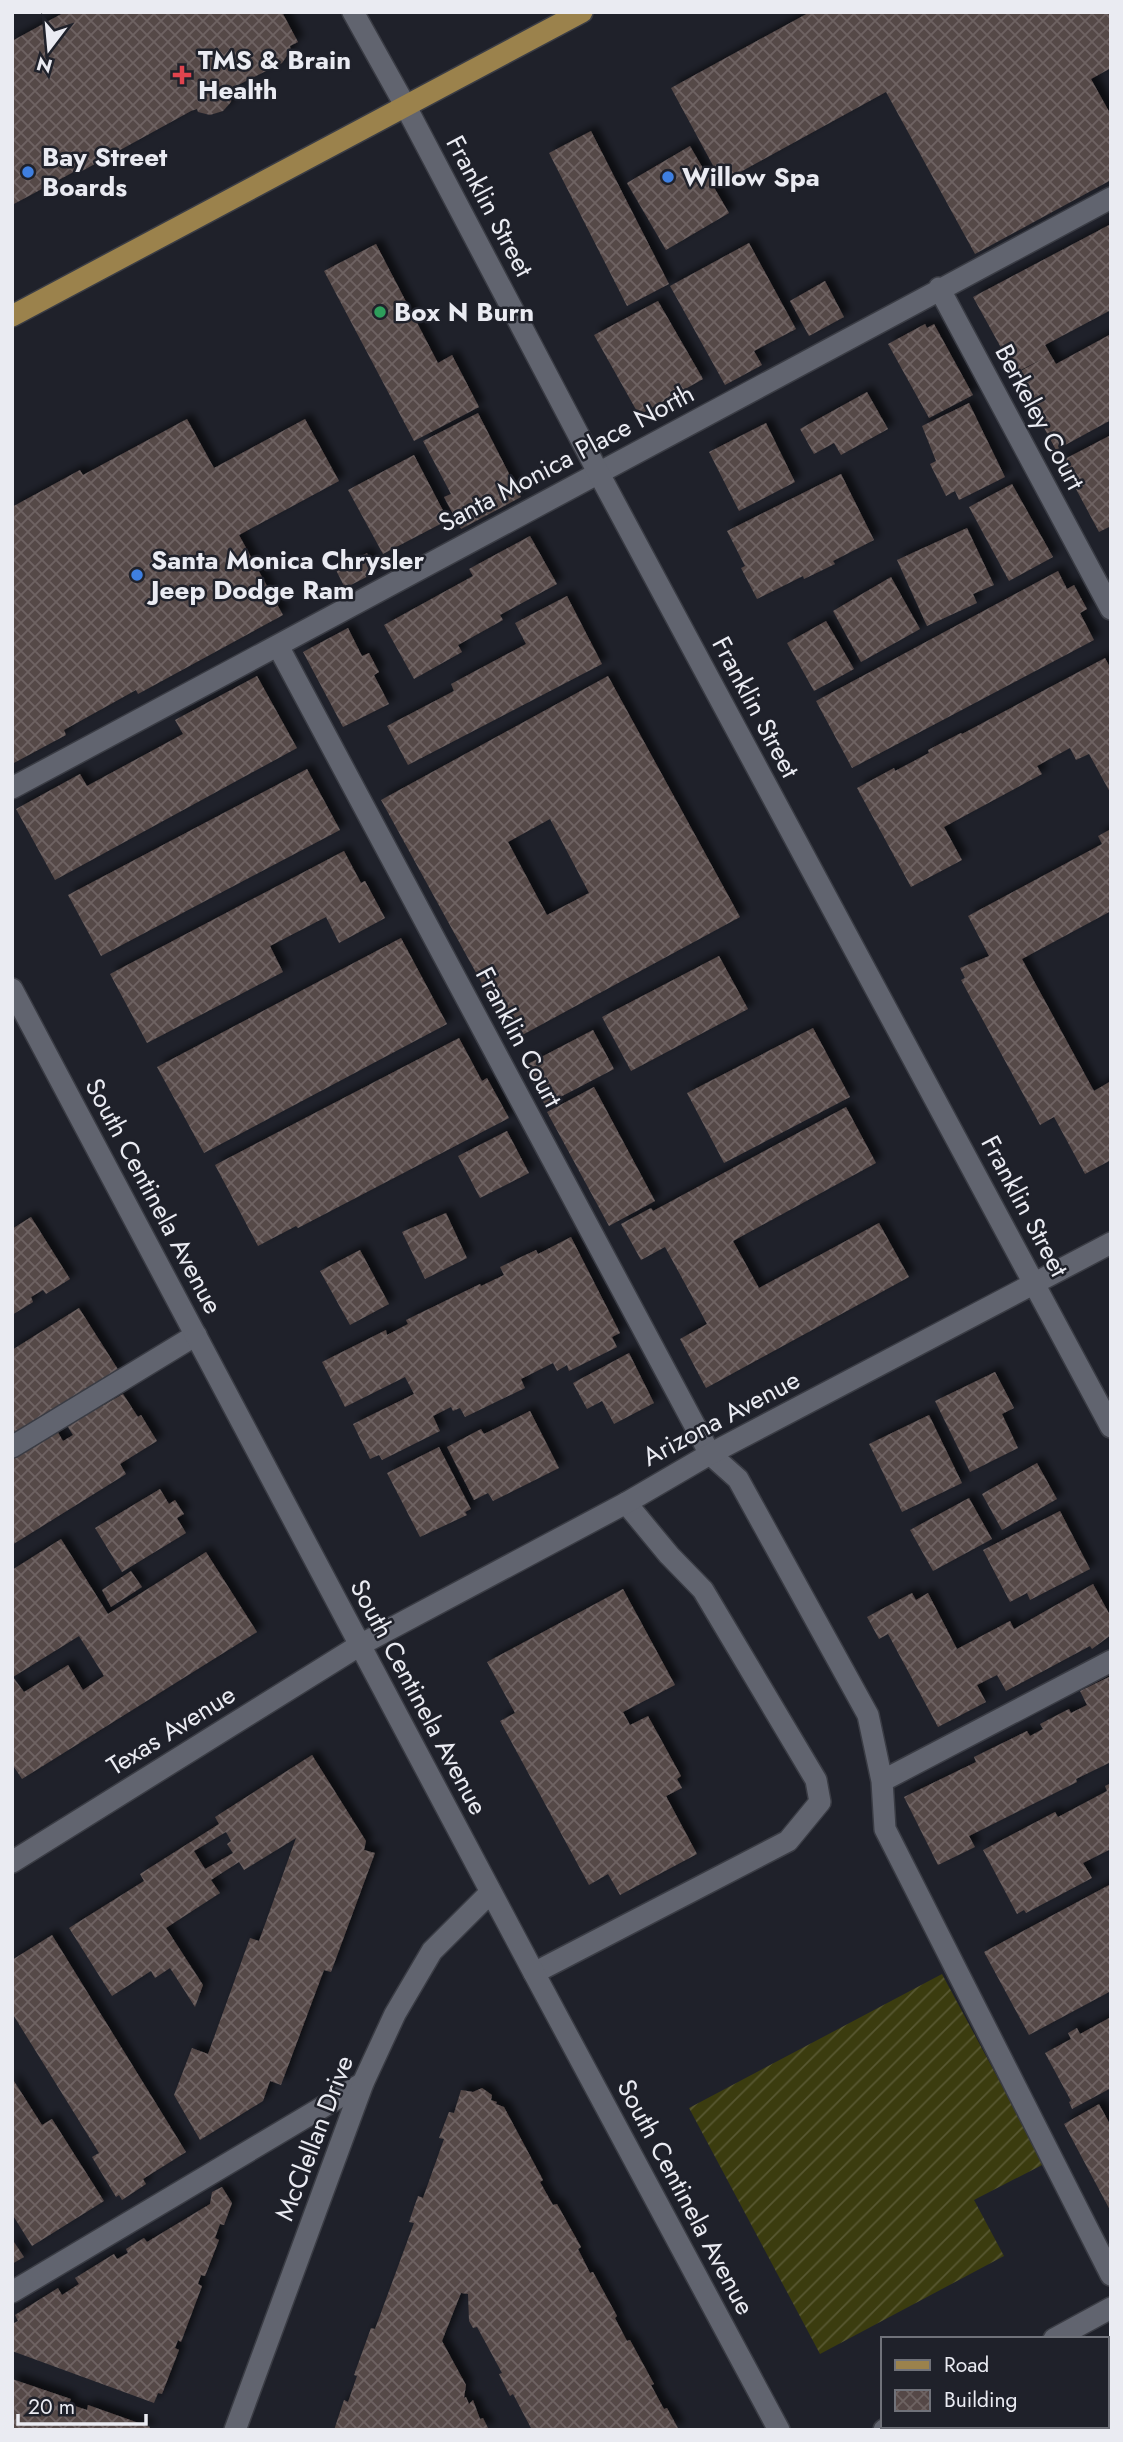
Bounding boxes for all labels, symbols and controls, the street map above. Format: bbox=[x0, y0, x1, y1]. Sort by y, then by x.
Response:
north arrow bbox=[14, 14, 84, 84]
place label: TMS & Brain Health bbox=[198, 41, 351, 109]
text: N bbox=[33, 50, 55, 80]
marker: TMS & Brain Health bbox=[172, 65, 192, 85]
street label: Franklin Street bbox=[437, 129, 544, 284]
place label: Bay Street Boards bbox=[42, 138, 168, 206]
place label: Willow Spa bbox=[682, 158, 820, 196]
marker: Bay Street Boards bbox=[20, 164, 36, 180]
marker: Willow Spa bbox=[660, 169, 676, 185]
place label: Box N Burn bbox=[394, 293, 534, 331]
marker: Box N Burn bbox=[372, 304, 388, 320]
street label: Berkeley Court bbox=[986, 337, 1095, 497]
street label: Santa Monica Place North bbox=[431, 374, 701, 542]
place label: Santa Monica Chrysler Jeep Dodge Ram bbox=[146, 541, 424, 609]
marker: Santa Monica Chrysler Jeep Dodge Ram bbox=[129, 567, 145, 583]
street label: Franklin Street bbox=[703, 630, 810, 785]
street label: Franklin Court bbox=[466, 960, 572, 1115]
street label: South Centinela Avenue bbox=[76, 1071, 232, 1321]
street label: Franklin Street bbox=[972, 1129, 1079, 1284]
street label: Arizona Avenue bbox=[635, 1360, 807, 1476]
street label: South Centinela Avenue bbox=[341, 1572, 497, 1822]
street label: Texas Avenue bbox=[99, 1675, 243, 1785]
street label: McClellan Drive bbox=[265, 2050, 363, 2226]
street label: South Centinela Avenue bbox=[608, 2072, 764, 2322]
legend bbox=[881, 2337, 1109, 2428]
text: Road bbox=[944, 2350, 989, 2380]
scale bar bbox=[18, 2382, 145, 2426]
text: Building bbox=[944, 2385, 1017, 2415]
text: 20 m bbox=[28, 2392, 75, 2422]

